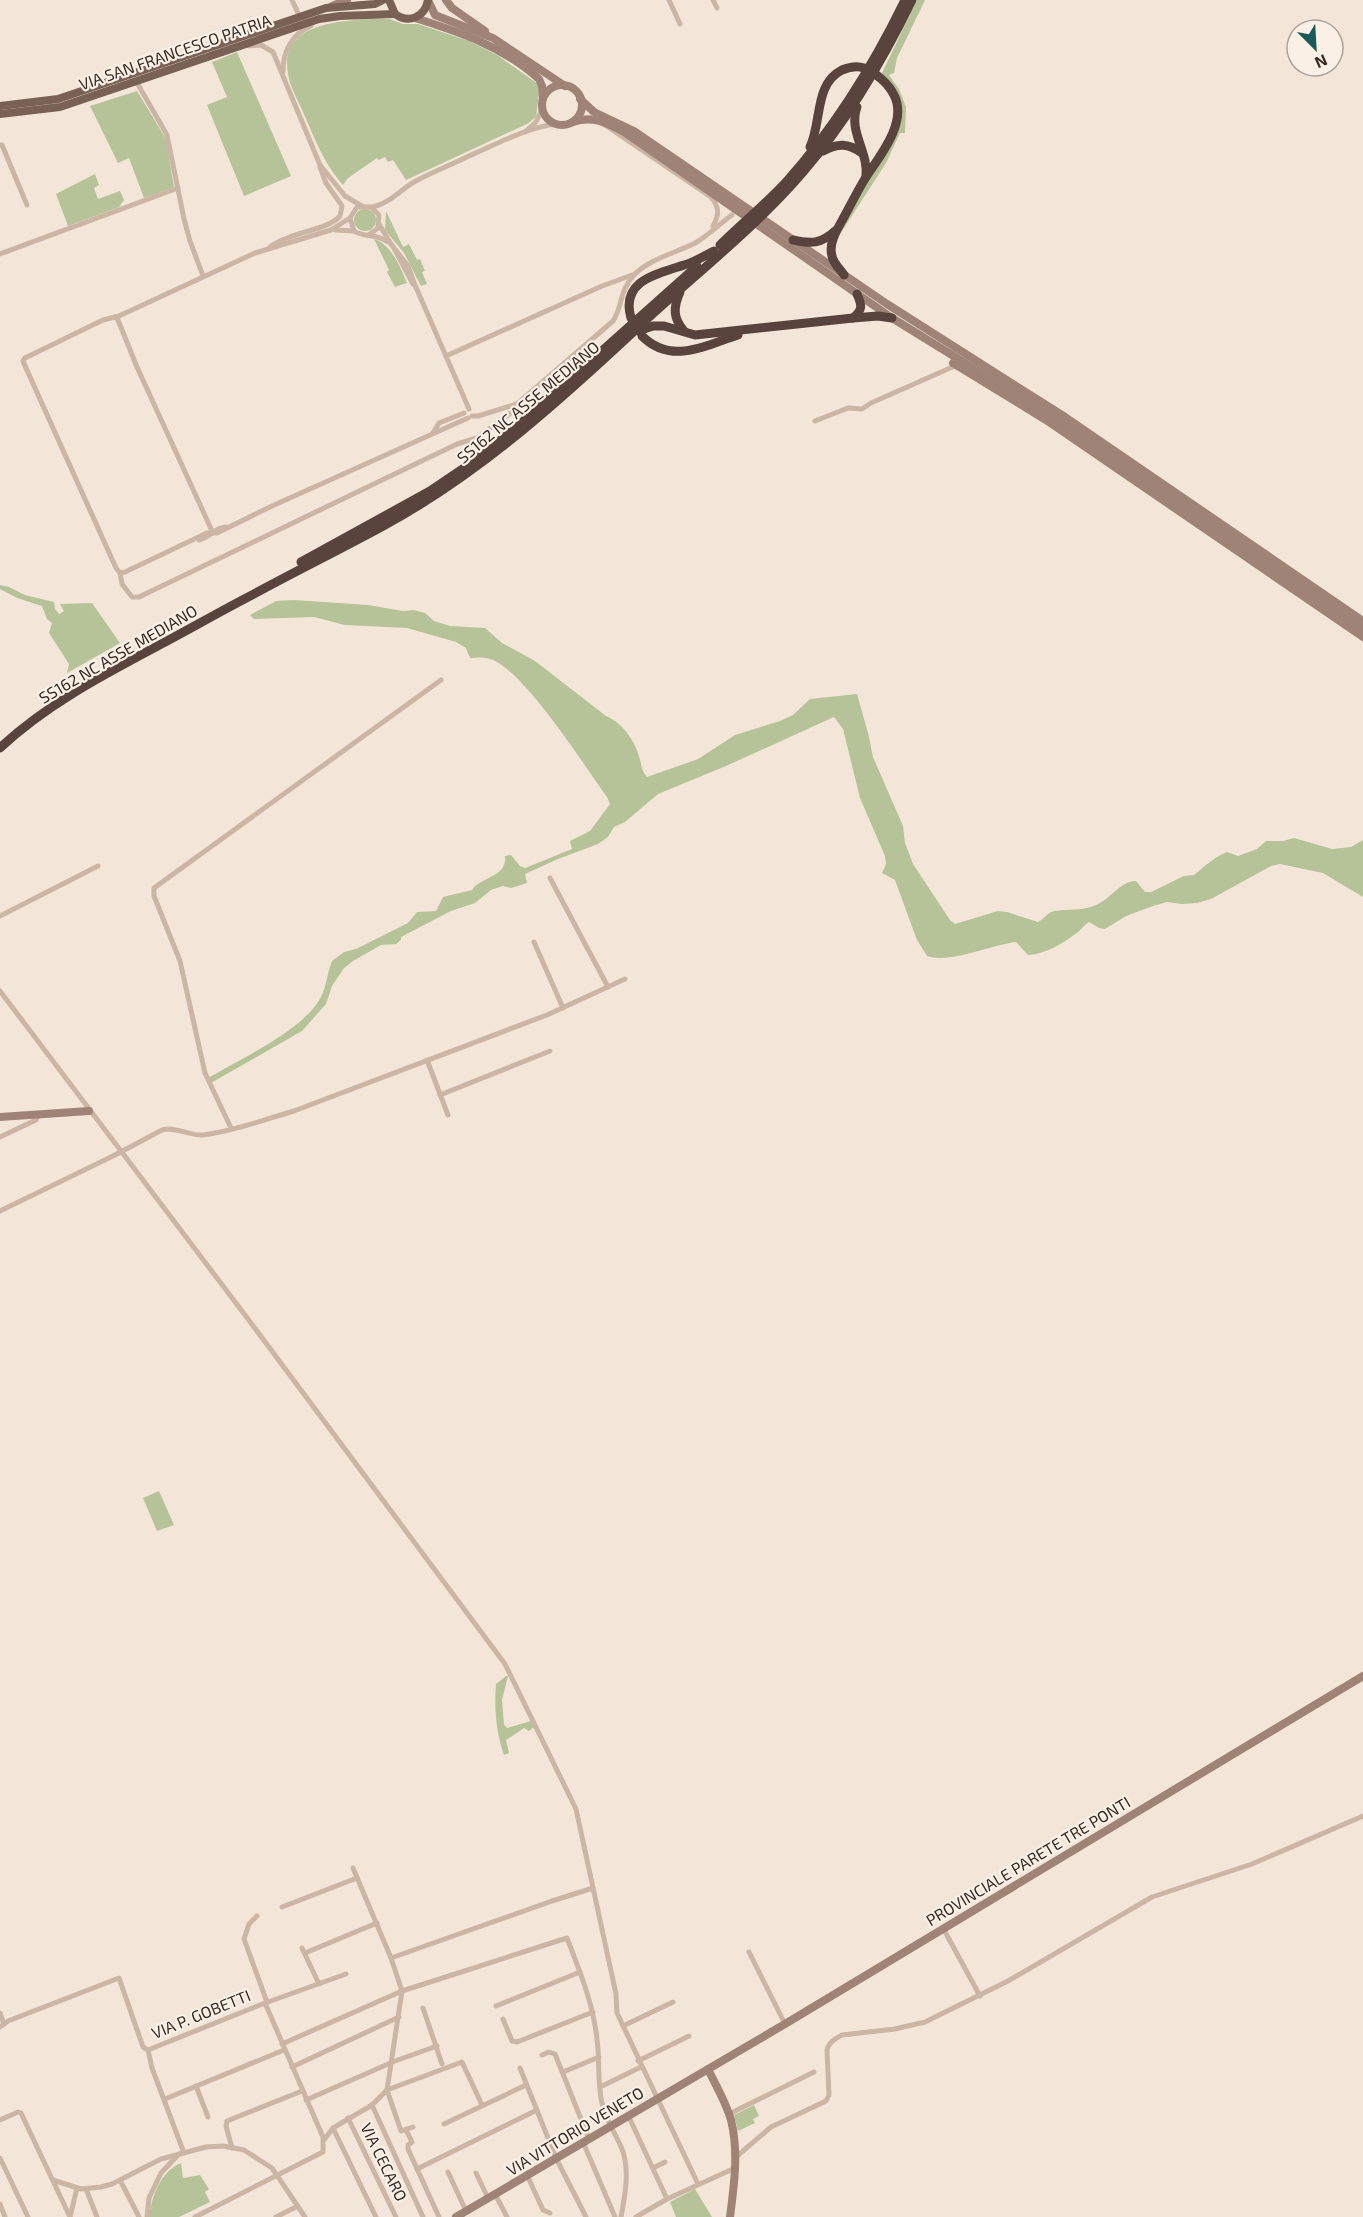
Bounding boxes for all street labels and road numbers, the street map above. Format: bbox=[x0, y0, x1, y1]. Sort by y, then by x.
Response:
street label: VIA SAN FRANCESCO PATRIA bbox=[76, 10, 273, 93]
street label: SS162 NC ASSE MEDIANO bbox=[453, 337, 603, 467]
street label: SS162 NC ASSE MEDIANO bbox=[35, 600, 200, 707]
street label: PROVINCIALE PARETE TRE PONTI bbox=[922, 1792, 1133, 1929]
street label: VIA P. GOBETTI bbox=[149, 1985, 253, 2042]
street label: VIA VITTORIO VENETO bbox=[503, 2082, 647, 2179]
street label: VIA CECARO bbox=[357, 2120, 412, 2204]

